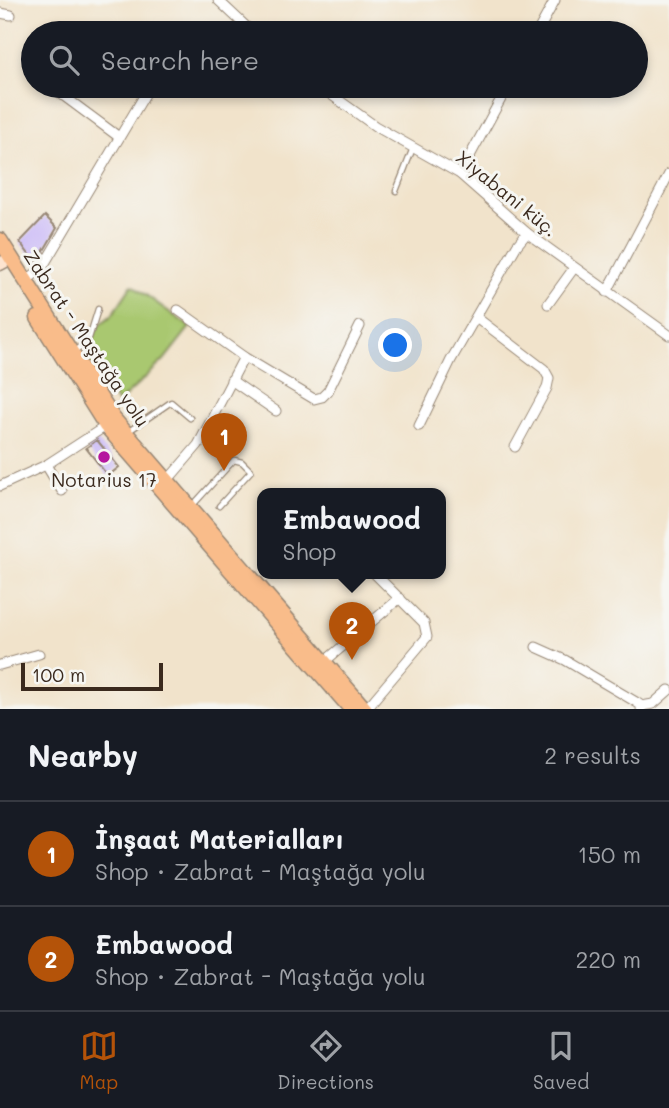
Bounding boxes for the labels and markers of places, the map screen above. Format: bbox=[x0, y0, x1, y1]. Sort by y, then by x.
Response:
pin: 1 bbox=[201, 413, 247, 471]
marker: Notarius 17 bbox=[96, 449, 112, 465]
place label: Notarius 17 bbox=[51, 467, 157, 492]
pin: 2 bbox=[329, 602, 375, 660]

